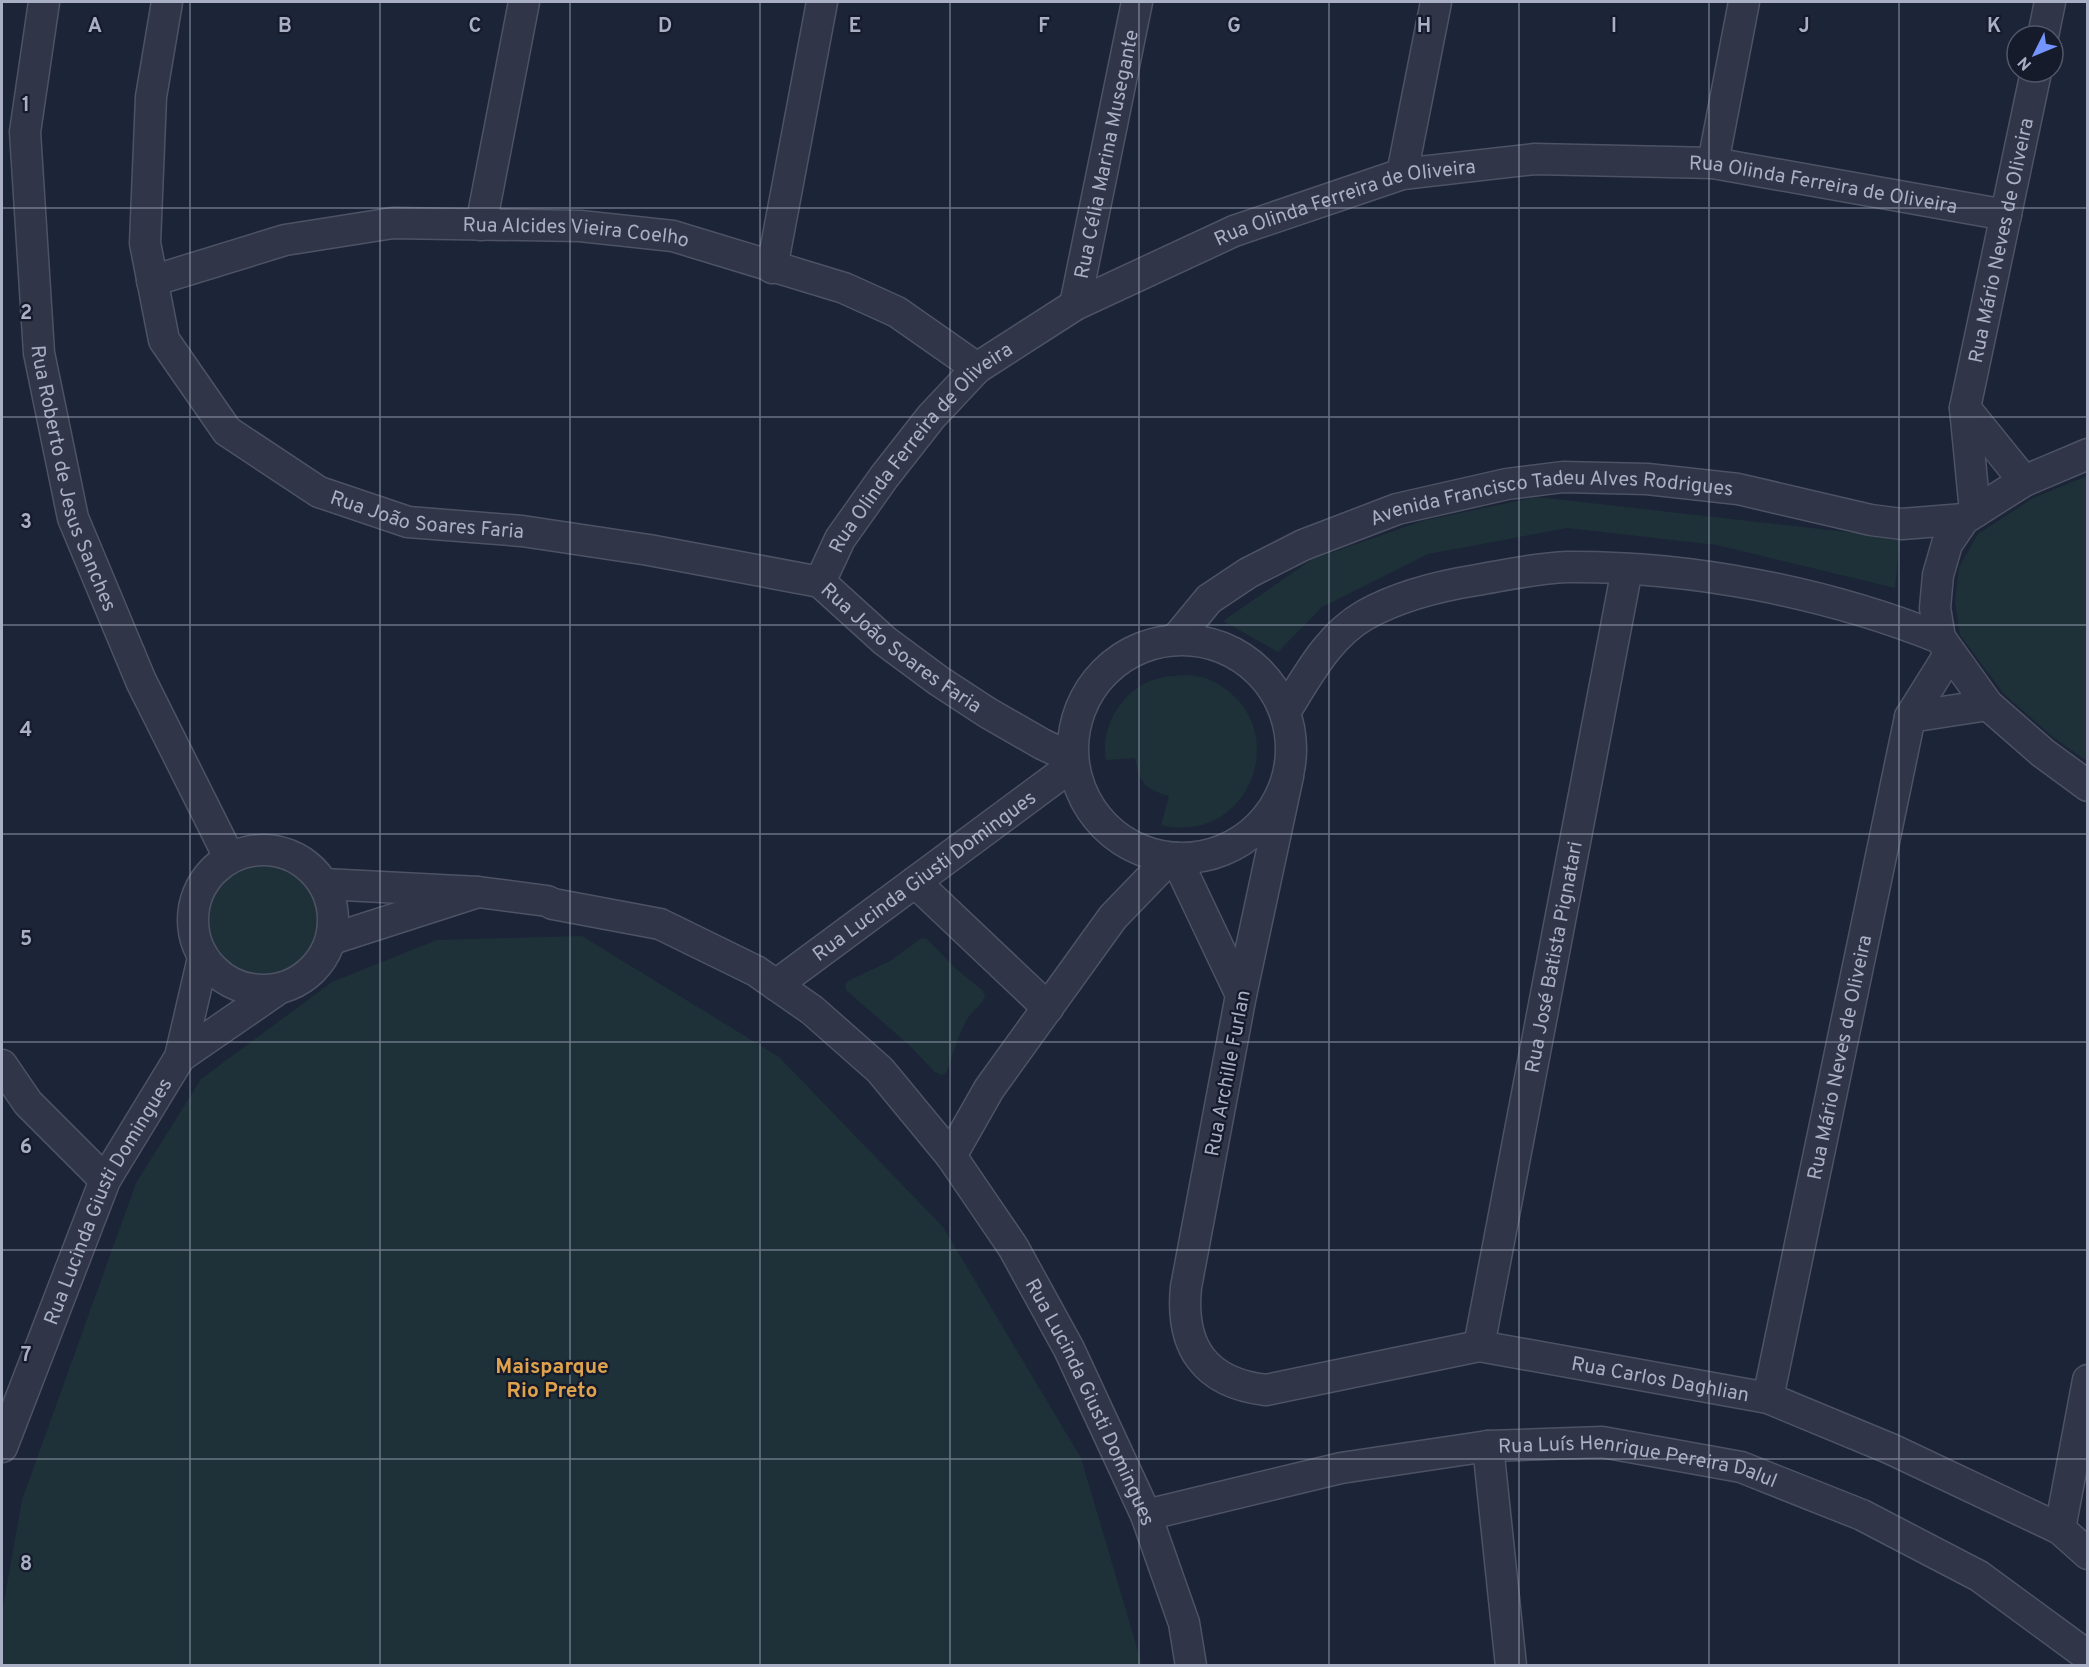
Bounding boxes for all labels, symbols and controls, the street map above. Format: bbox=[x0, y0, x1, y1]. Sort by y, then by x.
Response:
text: A bbox=[88, 14, 102, 40]
text: B bbox=[278, 14, 292, 40]
text: C bbox=[469, 14, 481, 40]
text: D bbox=[658, 14, 672, 40]
text: E bbox=[849, 14, 861, 40]
text: F bbox=[1038, 14, 1050, 40]
text: G bbox=[1227, 14, 1241, 40]
text: H bbox=[1417, 14, 1431, 40]
text: I bbox=[1611, 14, 1617, 40]
text: J bbox=[1798, 14, 1810, 40]
text: K bbox=[1987, 14, 2001, 40]
north arrow bbox=[2005, 24, 2065, 84]
street label: Rua Célia Marina Musegante bbox=[1070, 28, 1146, 281]
text: N bbox=[2014, 52, 2037, 74]
text: 1 bbox=[22, 93, 30, 119]
street label: Rua Mário Neves de Oliveira bbox=[1964, 116, 2041, 366]
street label: Rua Olinda Ferreira de Oliveira bbox=[1688, 151, 1959, 221]
street label: Rua Olinda Ferreira de Oliveira bbox=[1210, 155, 1477, 253]
street label: Rua Alcides Vieira Coelho bbox=[462, 213, 692, 255]
text: 2 bbox=[20, 301, 32, 327]
street label: Rua Olinda Ferreira de Oliveira bbox=[824, 338, 1018, 558]
street label: Rua Roberto de Jesus Sanches bbox=[24, 344, 122, 616]
street label: Avenida Francisco Tadeu Alves Rodrigues bbox=[1367, 466, 1734, 533]
street label: Rua João Soares Faria bbox=[326, 486, 525, 546]
text: 3 bbox=[20, 510, 32, 536]
street label: Rua João Soares Faria bbox=[814, 578, 986, 720]
text: 4 bbox=[20, 718, 32, 744]
street label: Rua Lucinda Giusti Domingues bbox=[808, 786, 1042, 968]
street label: Rua José Batista Pignatari bbox=[1520, 839, 1590, 1075]
text: 5 bbox=[20, 927, 32, 953]
street label: Rua Mário Neves de Oliveira bbox=[1803, 933, 1879, 1183]
street label: Rua Archille Furlan bbox=[1200, 988, 1258, 1159]
street label: Rua Lucinda Giusti Domingues bbox=[39, 1074, 179, 1329]
text: 6 bbox=[20, 1135, 32, 1161]
street label: Rua Lucinda Giusti Domingues bbox=[1018, 1275, 1160, 1529]
text: 7 bbox=[21, 1343, 31, 1369]
street label: Rua Carlos Daghlian bbox=[1569, 1352, 1751, 1409]
district label: Maisparque Rio Preto bbox=[495, 1354, 609, 1405]
street label: Rua Luís Henrique Pereira Dalul bbox=[1498, 1431, 1781, 1495]
text: 8 bbox=[20, 1552, 32, 1578]

